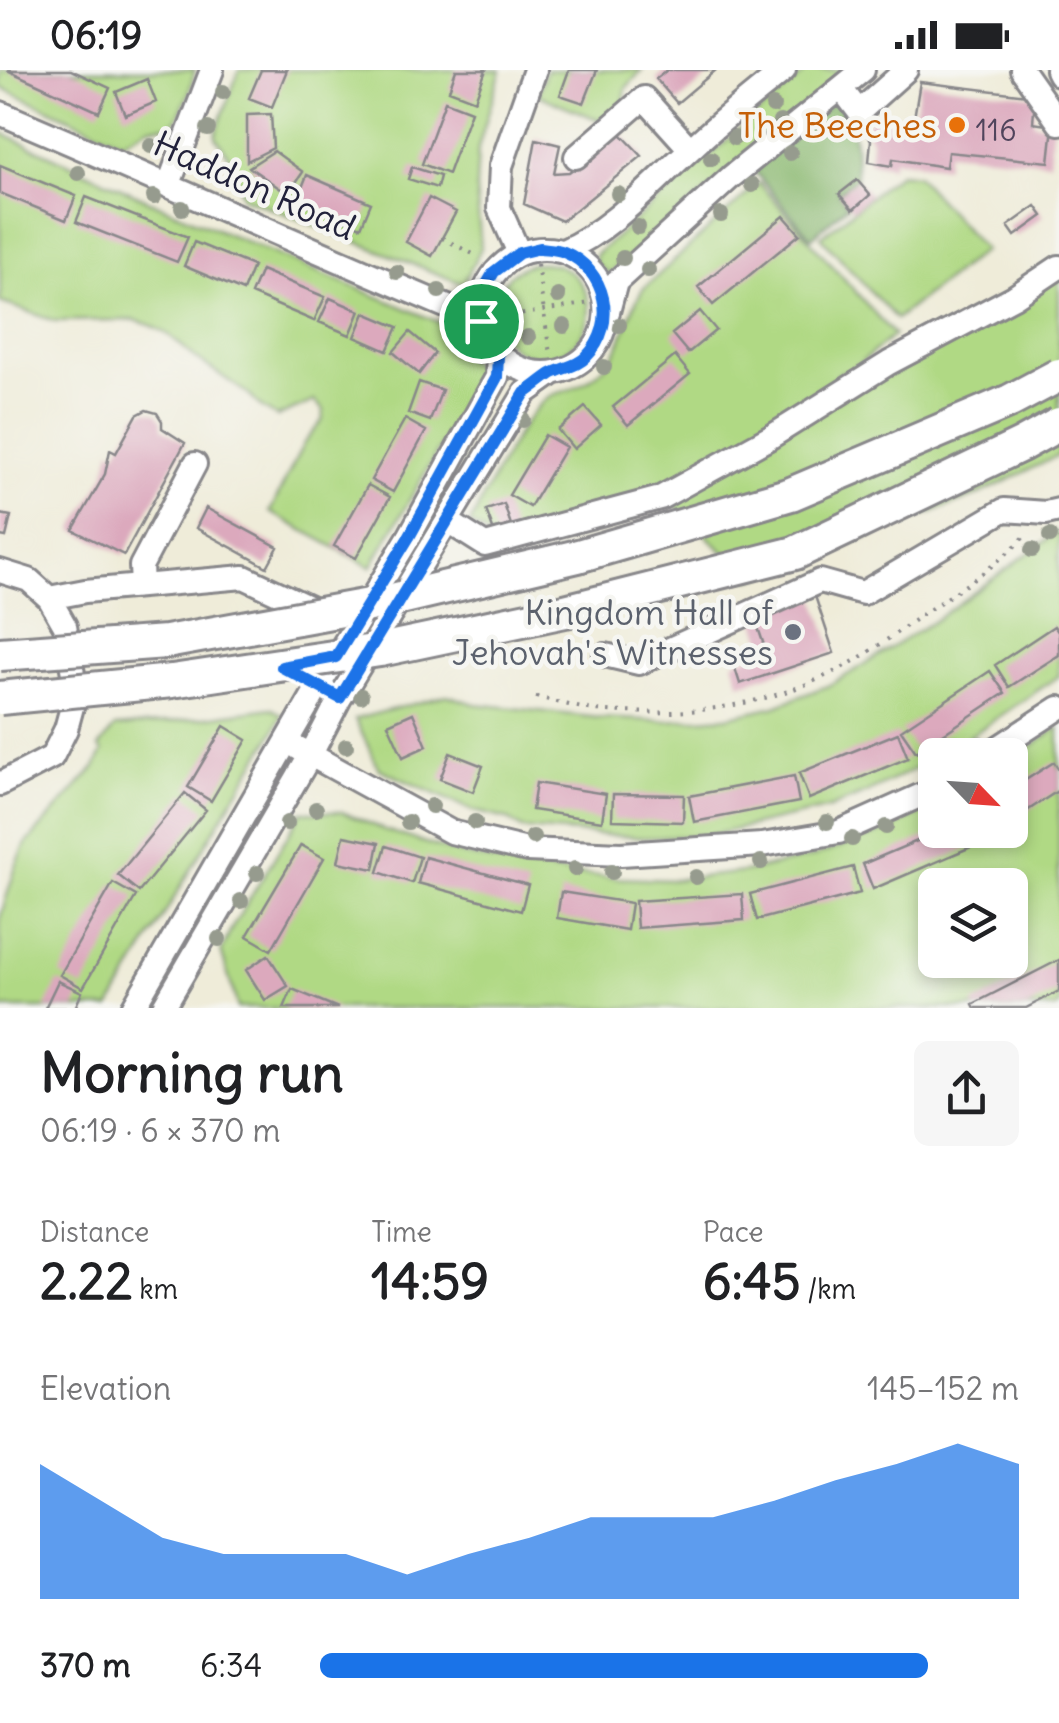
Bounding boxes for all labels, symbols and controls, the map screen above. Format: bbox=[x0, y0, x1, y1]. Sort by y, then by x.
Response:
text: 06:19 bbox=[50, 12, 142, 59]
place label: The Beeches bbox=[738, 103, 937, 147]
house number: 116 bbox=[975, 111, 1017, 149]
marker: The Beeches bbox=[946, 114, 968, 136]
street label: Haddon Road bbox=[147, 121, 363, 249]
pin bbox=[439, 279, 524, 364]
icon: arrive bbox=[454, 294, 509, 349]
place label: Kingdom Hall of Jehovah's Witnesses bbox=[452, 590, 774, 674]
marker: Kingdom Hall of Jehovah's Witnesses bbox=[782, 621, 804, 643]
north arrow bbox=[918, 738, 1028, 848]
map controls bbox=[918, 738, 1028, 978]
button: layers bbox=[918, 868, 1028, 978]
text: Morning run bbox=[40, 1038, 344, 1107]
button: share bbox=[914, 1041, 1019, 1146]
text: 06:19 · 6 × 370 m bbox=[40, 1110, 281, 1151]
text: Distance bbox=[40, 1214, 149, 1250]
text: Time bbox=[371, 1214, 432, 1250]
text: Pace bbox=[703, 1214, 764, 1250]
text: 2.22 bbox=[40, 1250, 133, 1313]
text: 14:59 bbox=[371, 1250, 489, 1313]
text: 6:45 bbox=[703, 1250, 800, 1313]
text: km bbox=[133, 1271, 178, 1307]
text: /km bbox=[800, 1271, 856, 1307]
text: Elevation bbox=[40, 1368, 171, 1409]
text: 145–152 m bbox=[867, 1368, 1019, 1409]
text: 370 m bbox=[40, 1645, 131, 1686]
text: 6:34 bbox=[200, 1645, 262, 1686]

